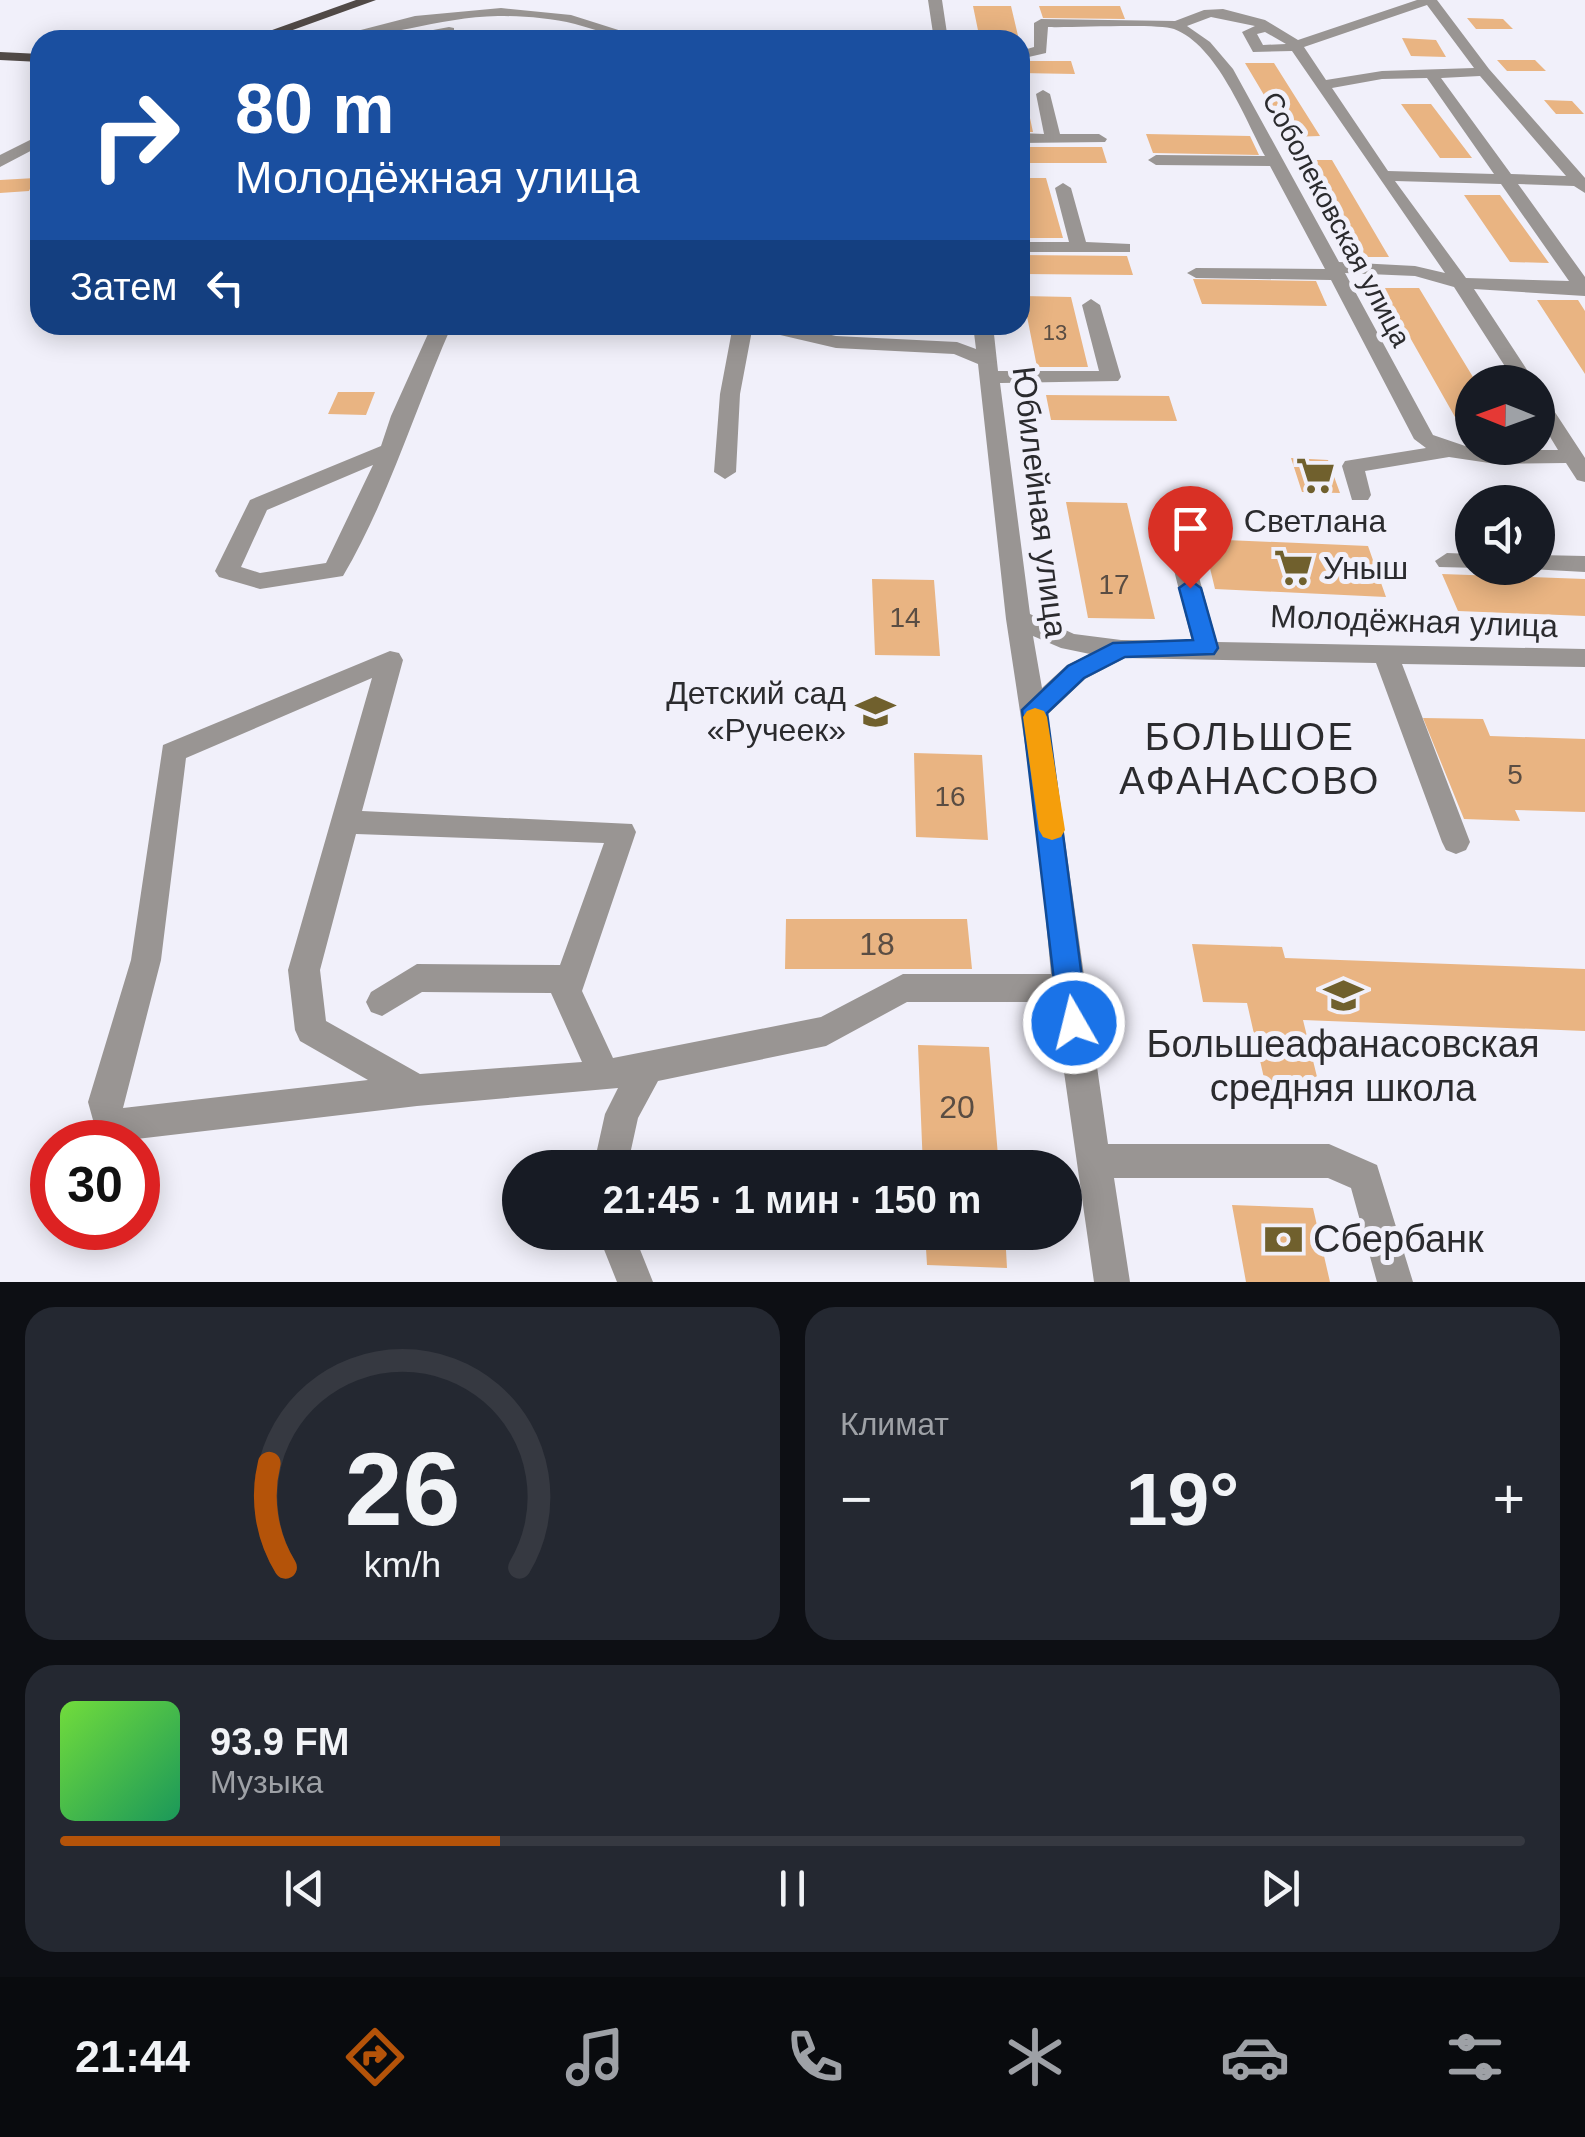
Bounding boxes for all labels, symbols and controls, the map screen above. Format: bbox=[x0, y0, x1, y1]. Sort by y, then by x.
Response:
icon: right bbox=[70, 70, 200, 200]
text: 80 m bbox=[235, 70, 395, 148]
street label: Соболековская улица bbox=[1256, 87, 1417, 352]
text: Молодёжная улица bbox=[235, 152, 640, 203]
icon: left bbox=[198, 260, 253, 315]
text: Затем bbox=[70, 266, 178, 308]
house number: 13 bbox=[1043, 320, 1067, 345]
street label: Юбилейная улица bbox=[1006, 365, 1074, 640]
north arrow bbox=[1455, 365, 1555, 465]
map controls bbox=[1455, 365, 1555, 585]
supermarket icon: Светлана bbox=[1294, 455, 1336, 497]
button: sound bbox=[1455, 485, 1555, 585]
pin bbox=[1148, 486, 1233, 589]
icon: arrive bbox=[1163, 501, 1218, 556]
place label: Светлана bbox=[1244, 503, 1386, 539]
supermarket icon: Уныш bbox=[1272, 547, 1314, 589]
place label: Уныш bbox=[1323, 550, 1408, 586]
house number: 17 bbox=[1098, 569, 1130, 600]
street label: Молодёжная улица bbox=[1270, 598, 1559, 644]
house number: 14 bbox=[889, 602, 921, 633]
place label: Детский сад «Ручеек» bbox=[666, 675, 846, 748]
school or university icon: Детский сад «Ручеек» bbox=[855, 690, 897, 732]
district label: БОЛЬШОЕ АФАНАСОВО bbox=[1119, 716, 1381, 802]
house number: 5 bbox=[1507, 759, 1523, 790]
house number: 16 bbox=[934, 781, 966, 812]
house number: 18 bbox=[859, 926, 895, 962]
position arrow bbox=[1022, 971, 1126, 1075]
school or university icon: Большеафанасовская средняя школа bbox=[1322, 974, 1364, 1016]
place label: Большеафанасовская средняя школа bbox=[1147, 1023, 1539, 1109]
house number: 20 bbox=[939, 1089, 975, 1125]
speed limit sign: 30 bbox=[30, 1120, 160, 1250]
text: 21:45 · 1 мин · 150 m bbox=[603, 1179, 981, 1221]
bank icon: Сбербанк bbox=[1262, 1218, 1304, 1260]
place label: Сбербанк bbox=[1313, 1218, 1484, 1260]
text: Климат bbox=[840, 1406, 949, 1442]
text: 26 bbox=[345, 1431, 460, 1547]
text: 19° bbox=[1126, 1457, 1239, 1541]
text: − bbox=[840, 1468, 872, 1530]
text: + bbox=[1493, 1468, 1525, 1530]
text: km/h bbox=[364, 1545, 441, 1585]
text: 93.9 FM bbox=[210, 1721, 349, 1763]
text: Музыка bbox=[210, 1764, 323, 1800]
icon: previous bbox=[277, 1861, 332, 1916]
icon: pause bbox=[765, 1861, 820, 1916]
icon: next bbox=[1253, 1861, 1308, 1916]
icon: directions bbox=[340, 2022, 410, 2092]
icon: music bbox=[560, 2022, 630, 2092]
icon: phone bbox=[780, 2022, 850, 2092]
icon: climate bbox=[1000, 2022, 1070, 2092]
icon: car bbox=[1220, 2022, 1290, 2092]
icon: filters bbox=[1440, 2022, 1510, 2092]
text: 21:44 bbox=[75, 2031, 190, 2082]

